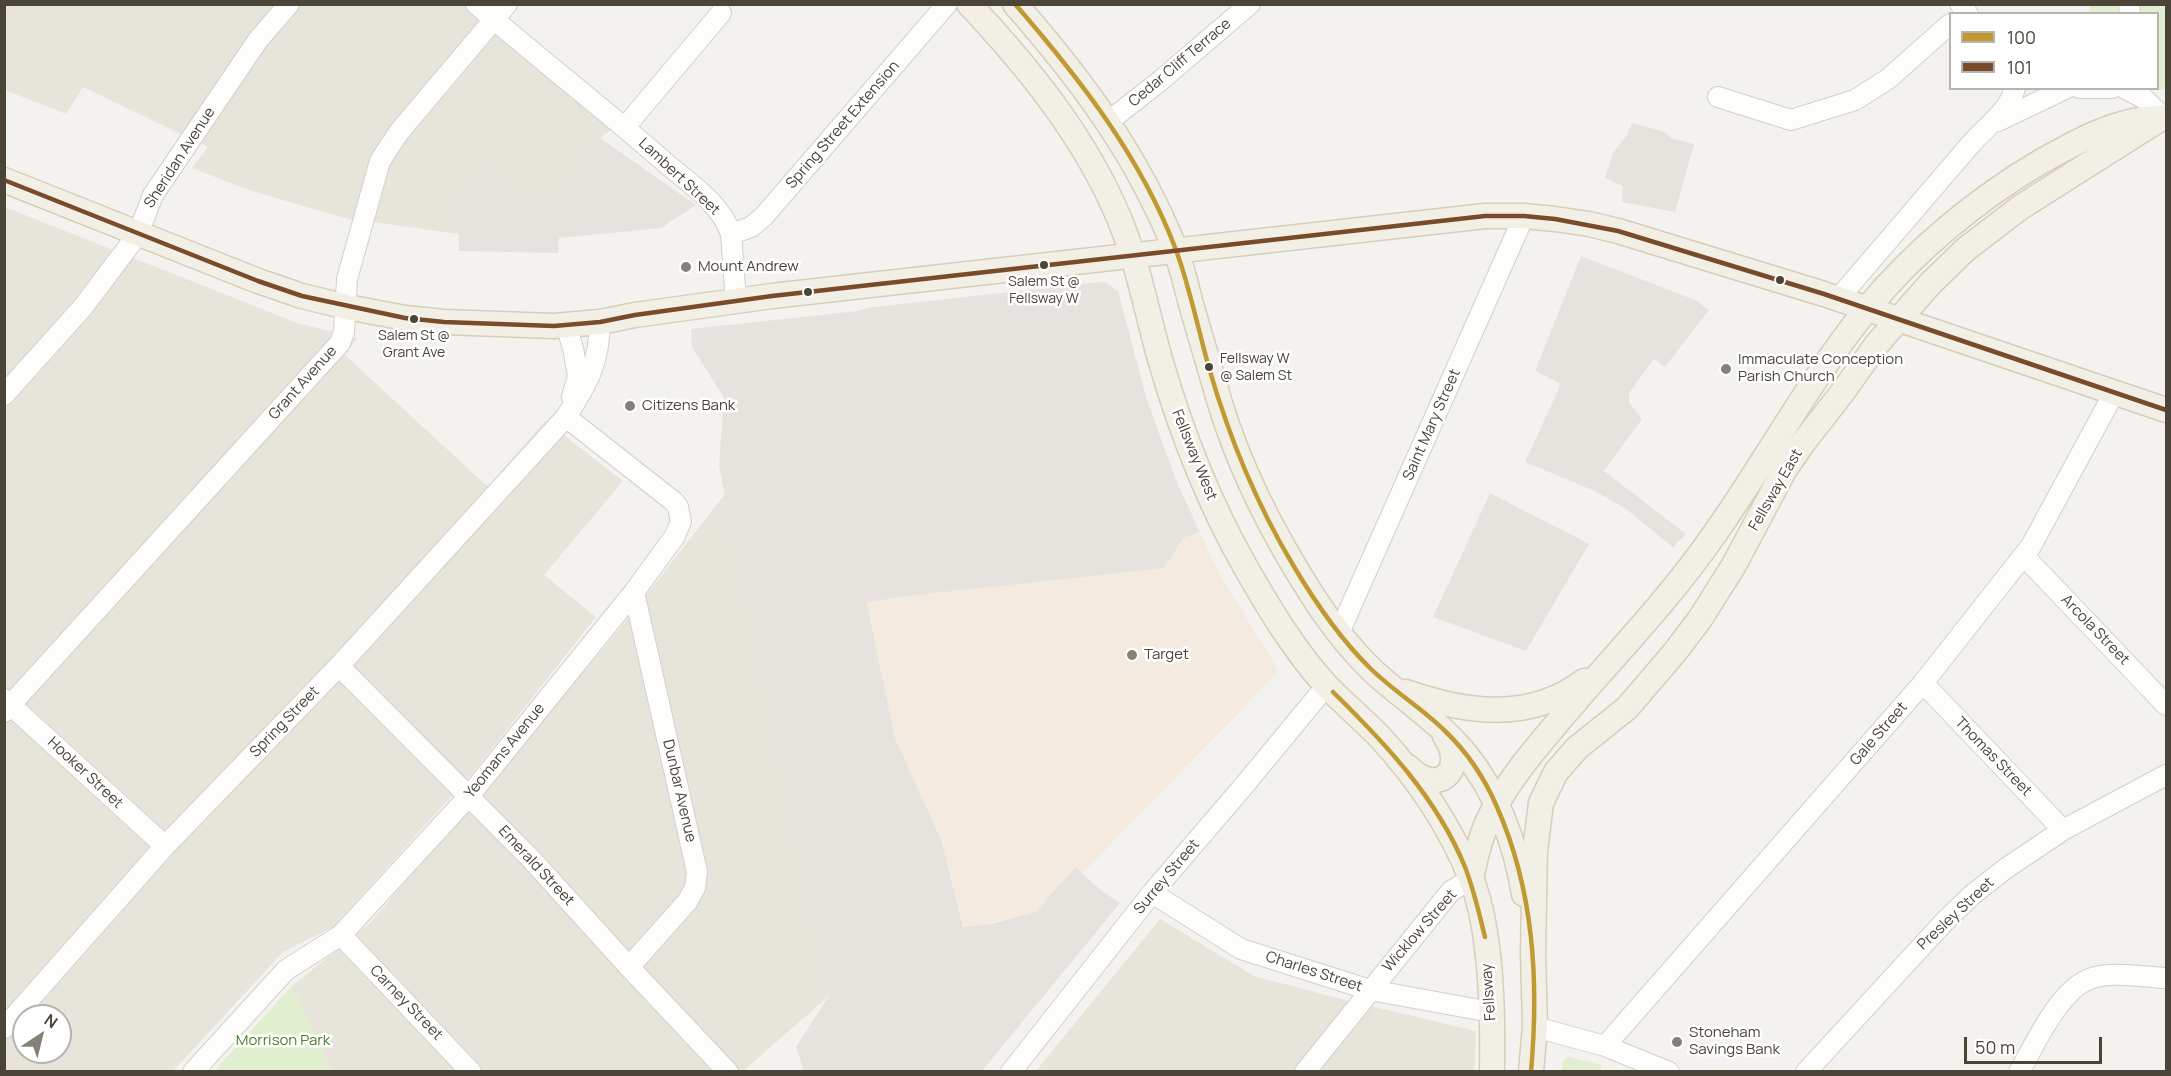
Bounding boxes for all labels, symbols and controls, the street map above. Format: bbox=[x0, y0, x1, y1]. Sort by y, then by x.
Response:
legend bbox=[1949, 12, 2159, 90]
street label: Cedar Cliff Terrace bbox=[1125, 15, 1235, 111]
text: 100 bbox=[2007, 25, 2036, 49]
text: 101 bbox=[2007, 55, 2032, 79]
street label: Spring Street Extension bbox=[783, 57, 903, 193]
street label: Sheridan Avenue bbox=[141, 104, 219, 212]
street label: Lambert Street bbox=[635, 135, 723, 219]
place label: Mount Andrew bbox=[698, 258, 799, 276]
marker: Salem St @ Fellsway W bbox=[1038, 259, 1050, 271]
marker: Mount Andrew bbox=[679, 260, 693, 274]
place label: Salem St @ Fellsway W bbox=[1008, 274, 1080, 306]
unlabelled marker bbox=[1774, 274, 1786, 286]
unlabelled marker bbox=[802, 286, 814, 298]
marker: Salem St @ Grant Ave bbox=[408, 313, 420, 325]
place label: Salem St @ Grant Ave bbox=[378, 328, 450, 360]
street label: Grant Avenue bbox=[265, 342, 341, 424]
place label: Fellsway W @ Salem St bbox=[1220, 351, 1292, 384]
place label: Immaculate Conception Parish Church bbox=[1738, 351, 1903, 386]
marker: Fellsway W @ Salem St bbox=[1203, 361, 1215, 373]
marker: Immaculate Conception Parish Church bbox=[1719, 362, 1733, 376]
street label: Saint Mary Street bbox=[1399, 366, 1465, 484]
place label: Citizens Bank bbox=[642, 397, 735, 415]
marker: Citizens Bank bbox=[623, 399, 637, 413]
street label: Fellsway West bbox=[1168, 407, 1220, 503]
street label: Fellsway East bbox=[1745, 446, 1807, 534]
street label: Arcola Street bbox=[2057, 591, 2133, 669]
place label: Target bbox=[1144, 646, 1189, 664]
marker: Target bbox=[1125, 648, 1139, 662]
street label: Spring Street bbox=[247, 683, 323, 761]
street label: Gale Street bbox=[1847, 699, 1911, 769]
street label: Yeomans Avenue bbox=[461, 700, 549, 802]
street label: Thomas Street bbox=[1951, 714, 2035, 800]
street label: Hooker Street bbox=[44, 734, 126, 812]
street label: Dunbar Avenue bbox=[658, 738, 700, 844]
street label: Emerald Street bbox=[494, 822, 578, 910]
street label: Surrey Street bbox=[1130, 836, 1204, 918]
street label: Presley Street bbox=[1914, 874, 1998, 954]
street label: Wicklow Street bbox=[1379, 886, 1461, 976]
street label: Charles Street bbox=[1263, 948, 1365, 996]
street label: Carney Street bbox=[366, 962, 446, 1044]
street label: Fellsway bbox=[1478, 963, 1500, 1021]
north arrow bbox=[12, 1004, 72, 1064]
text: N bbox=[40, 1009, 62, 1033]
place label: Stoneham Savings Bank bbox=[1689, 1024, 1780, 1059]
scale bar bbox=[1967, 1025, 2105, 1063]
park label: Morrison Park bbox=[236, 1032, 330, 1050]
marker: Stoneham Savings Bank bbox=[1670, 1035, 1684, 1049]
text: 50 m bbox=[1975, 1035, 2015, 1059]

